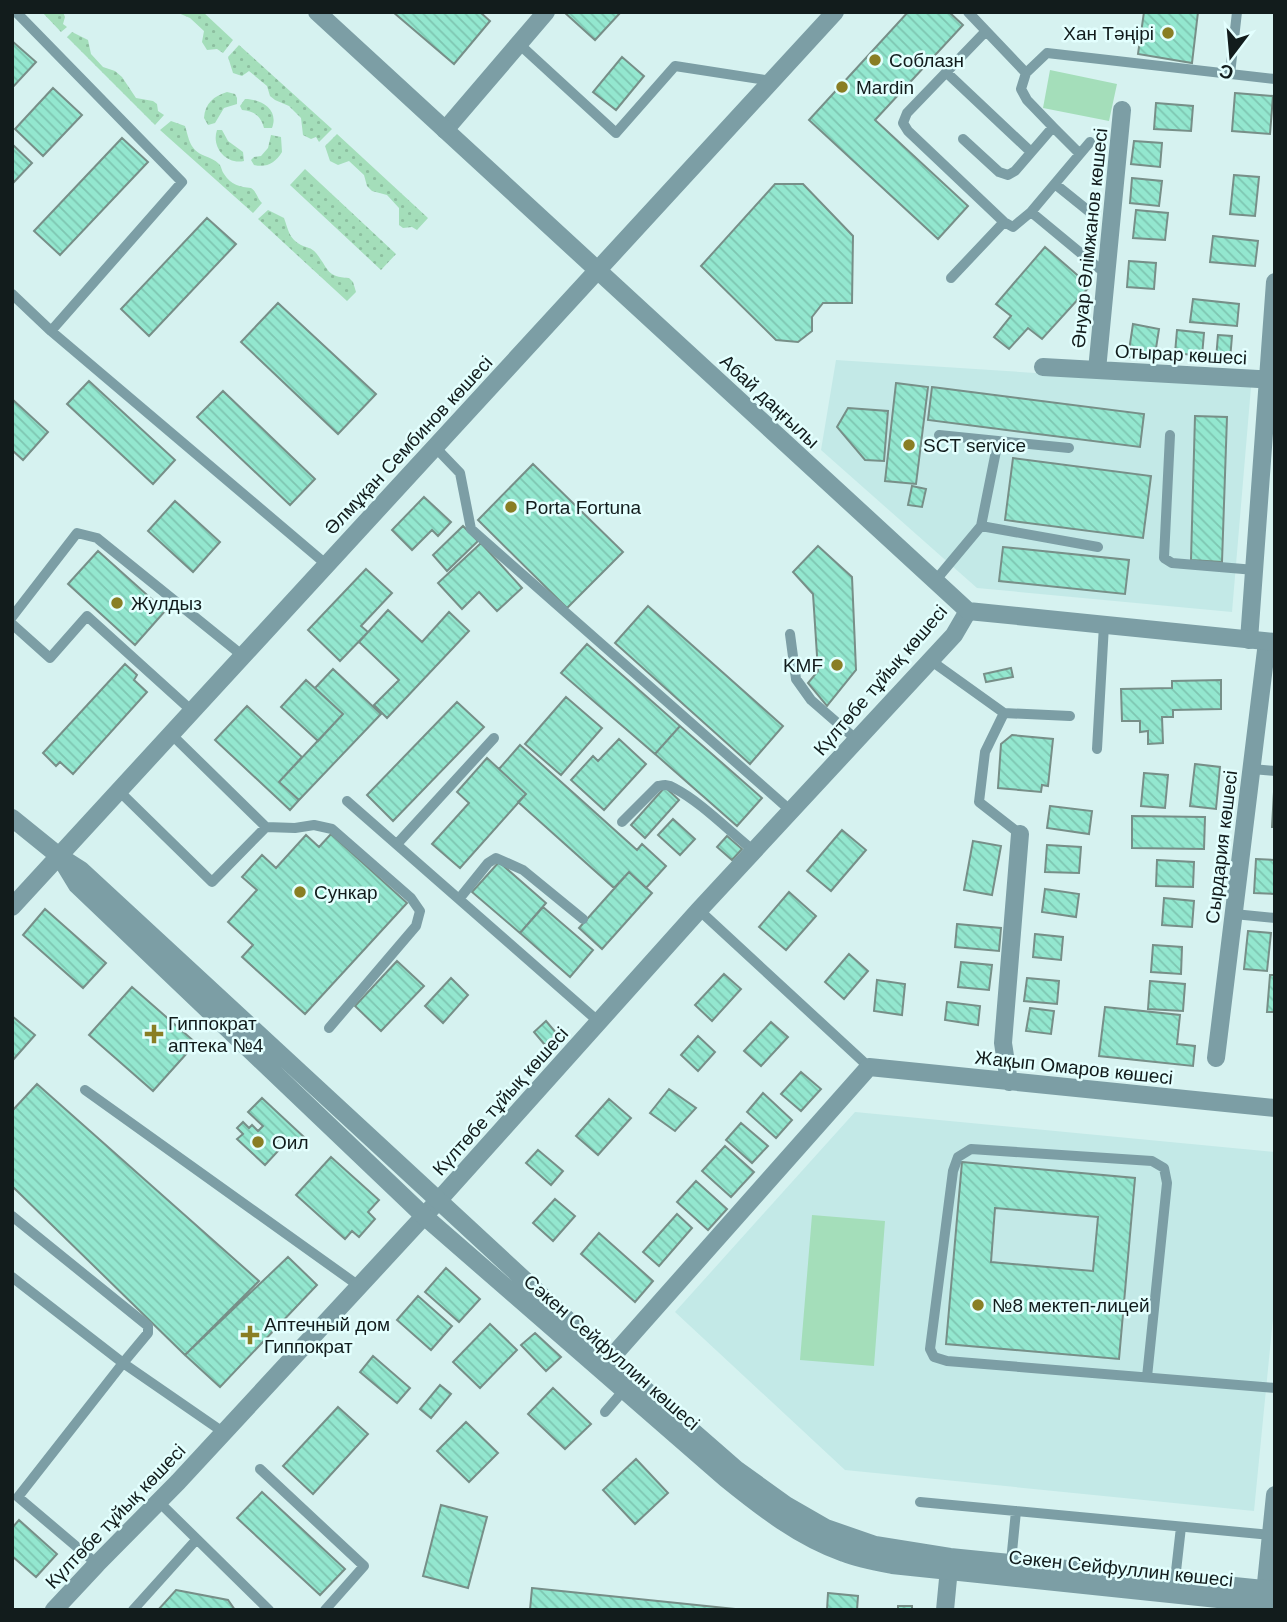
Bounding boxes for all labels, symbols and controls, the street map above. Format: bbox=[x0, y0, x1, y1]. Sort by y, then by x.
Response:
north arrow bbox=[1196, 21, 1266, 91]
place label: Хан Тәңірі bbox=[1063, 23, 1154, 44]
marker: Хан Тәңірі bbox=[1160, 25, 1176, 41]
place label: Соблазн bbox=[889, 50, 964, 71]
marker: Соблазн bbox=[867, 52, 883, 68]
text: С bbox=[1217, 60, 1236, 84]
place label: Mardin bbox=[856, 77, 914, 98]
marker: Mardin bbox=[834, 79, 850, 95]
street label: Әнуар Әлімжанов көшесі bbox=[1067, 127, 1112, 349]
street label: Отырар көшесі bbox=[1114, 341, 1248, 368]
street label: Абай даңғылы bbox=[716, 350, 823, 452]
street label: Әлмұқан Сембинов көшесі bbox=[320, 352, 497, 539]
place label: SCT service bbox=[923, 435, 1026, 456]
marker: SCT service bbox=[901, 437, 917, 453]
place label: Porta Fortuna bbox=[525, 497, 642, 518]
marker: Porta Fortuna bbox=[503, 499, 519, 515]
place label: Жулдыз bbox=[131, 593, 202, 614]
marker: Жулдыз bbox=[109, 595, 125, 611]
street label: Күлтөбе тұйық көшесі bbox=[809, 601, 951, 760]
place label: KMF bbox=[783, 655, 823, 676]
marker: KMF bbox=[829, 657, 845, 673]
street label: Сырдария көшесі bbox=[1202, 769, 1241, 925]
place label: Сункар bbox=[314, 882, 378, 903]
marker: Сункар bbox=[292, 884, 308, 900]
place label: Гиппократ аптека №4 bbox=[168, 1013, 264, 1056]
street label: Күлтөбе тұйық көшесі bbox=[428, 1023, 572, 1180]
marker: Гиппократ аптека №4 bbox=[146, 1026, 162, 1042]
street label: Жақып Омаров көшесі bbox=[974, 1047, 1174, 1088]
place label: Оил bbox=[272, 1132, 308, 1153]
marker: Оил bbox=[250, 1134, 266, 1150]
street label: Сәкен Сейфуллин көшесі bbox=[520, 1270, 704, 1434]
place label: №8 мектеп-лицей bbox=[992, 1295, 1150, 1316]
marker: №8 мектеп-лицей bbox=[970, 1297, 986, 1313]
place label: Аптечный дом Гиппократ bbox=[264, 1314, 390, 1357]
marker: Аптечный дом Гиппократ bbox=[242, 1327, 258, 1343]
street label: Күлтөбе тұйық көшесі bbox=[41, 1440, 190, 1593]
street label: Сәкен Сейфуллин көшесі bbox=[1008, 1546, 1234, 1591]

